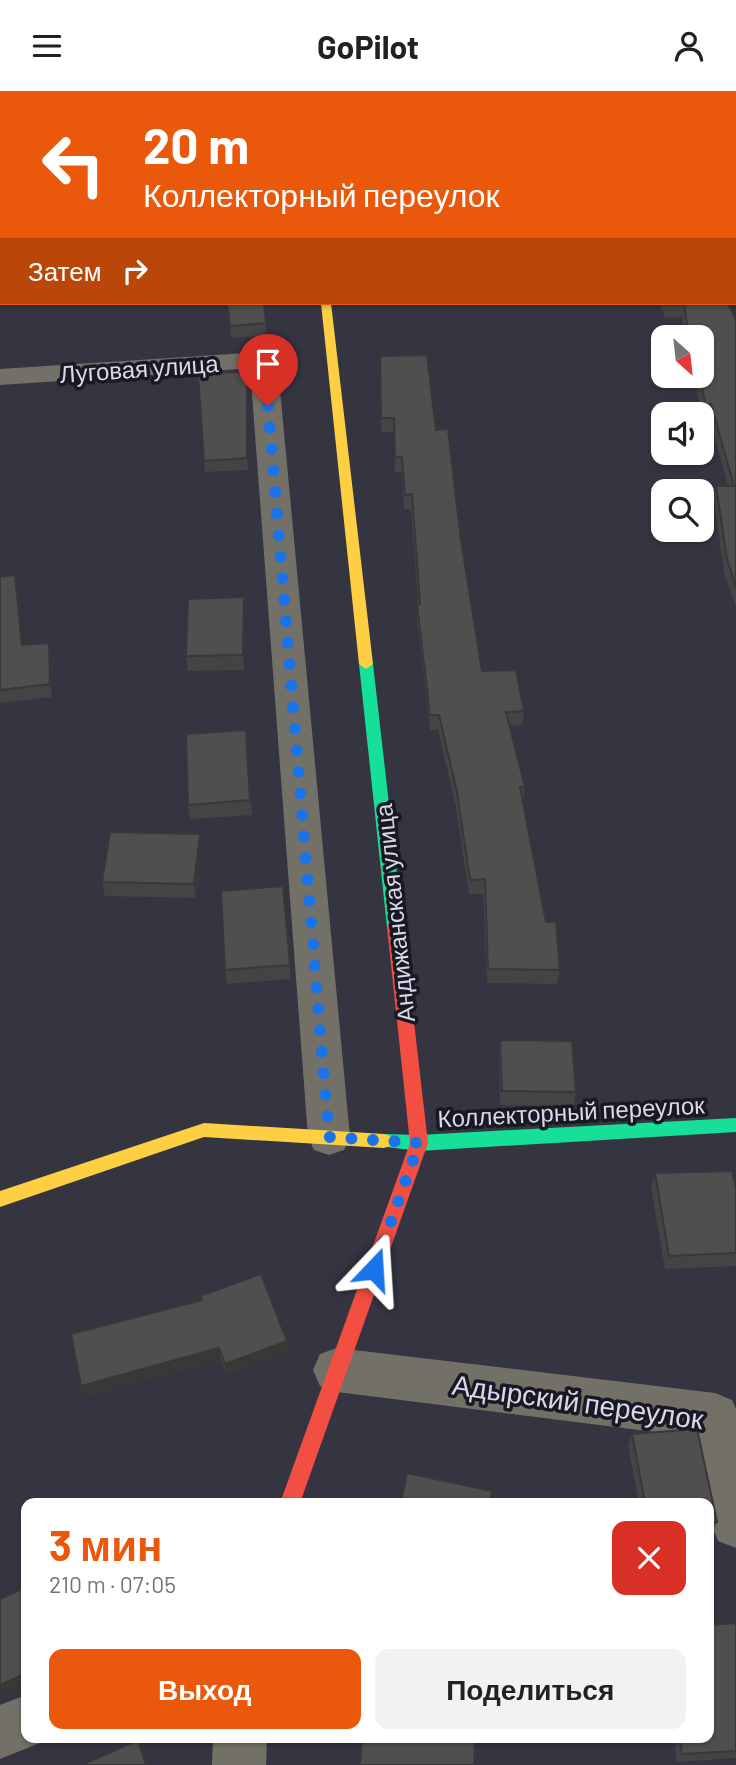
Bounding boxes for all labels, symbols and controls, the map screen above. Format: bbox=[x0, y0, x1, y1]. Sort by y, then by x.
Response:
icon: menu bbox=[28, 27, 66, 65]
text: GoPilot bbox=[317, 27, 419, 65]
icon: person bbox=[670, 27, 708, 65]
text: 20 m bbox=[143, 115, 249, 174]
icon: left bbox=[28, 119, 119, 210]
text: Коллекторный переулок bbox=[143, 175, 500, 213]
icon: right bbox=[116, 252, 154, 290]
text: Затем bbox=[28, 255, 102, 286]
north arrow bbox=[651, 325, 714, 389]
map controls bbox=[651, 325, 714, 542]
pin bbox=[238, 334, 298, 406]
icon: arrive bbox=[249, 345, 287, 383]
street label: Луговая улица bbox=[59, 348, 220, 388]
button: sound bbox=[651, 402, 714, 465]
button: search bbox=[651, 479, 714, 542]
street label: Андижанская улица bbox=[368, 802, 420, 1024]
street label: Коллекторный переулок bbox=[437, 1089, 706, 1132]
position arrow bbox=[337, 1232, 411, 1306]
street label: Адырский переулок bbox=[450, 1367, 707, 1436]
text: 3 мин bbox=[49, 1519, 162, 1569]
button: close bbox=[612, 1521, 686, 1595]
text: 210 m · 07:05 bbox=[49, 1570, 176, 1598]
button: Выход bbox=[49, 1649, 361, 1729]
button: Поделиться bbox=[375, 1649, 686, 1729]

